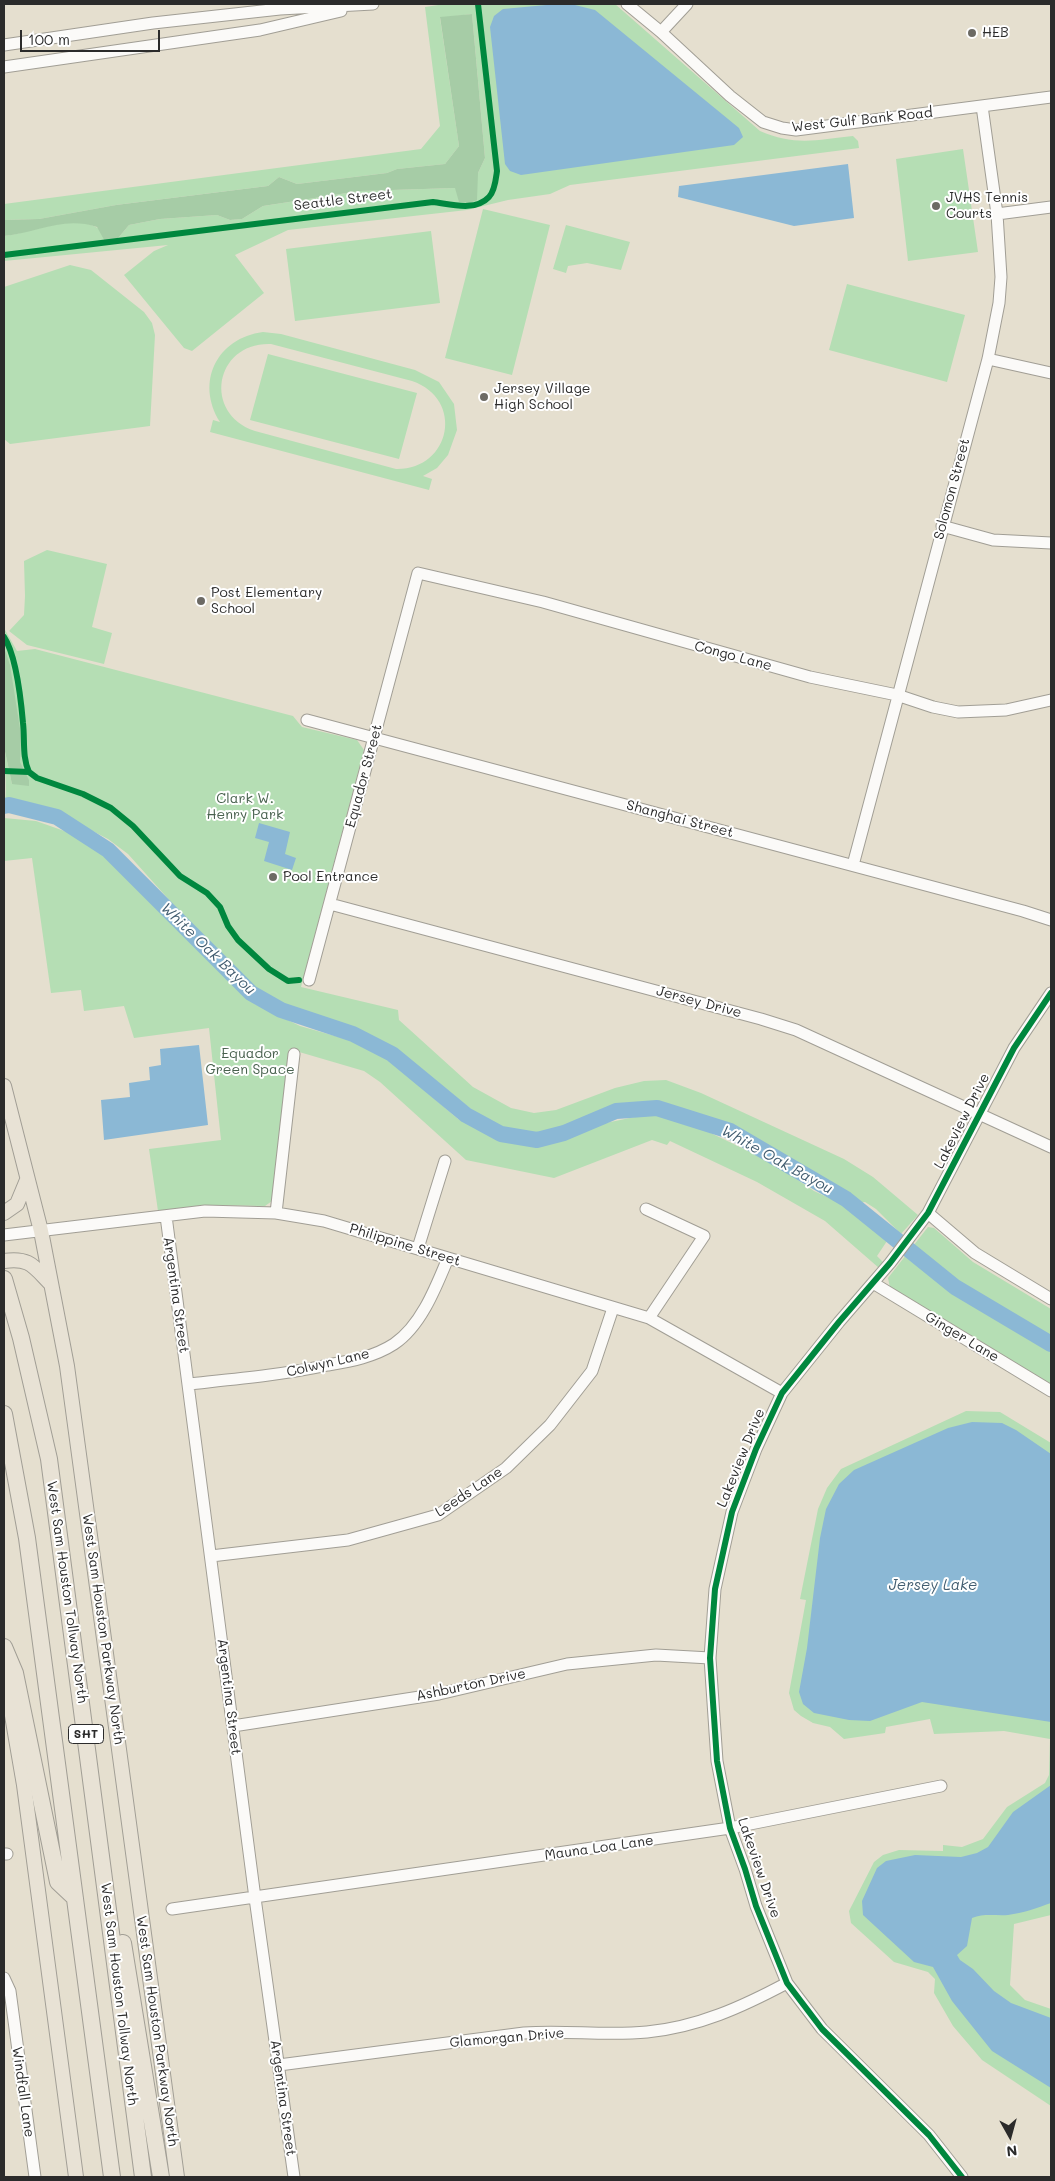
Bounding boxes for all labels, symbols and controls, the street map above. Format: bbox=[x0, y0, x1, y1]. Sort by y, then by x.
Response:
scale bar bbox=[22, 20, 162, 52]
place label: HEB bbox=[982, 25, 1009, 41]
marker: HEB bbox=[966, 27, 978, 39]
text: 100 m bbox=[28, 29, 70, 49]
street label: West Gulf Bank Road bbox=[791, 104, 933, 136]
street label: Seattle Street bbox=[293, 186, 393, 214]
place label: JVHS Tennis Courts bbox=[946, 190, 1028, 222]
marker: JVHS Tennis Courts bbox=[930, 200, 942, 212]
place label: Jersey Village High School bbox=[494, 381, 590, 414]
marker: Jersey Village High School bbox=[478, 391, 490, 403]
street label: Solomon Street bbox=[930, 436, 974, 542]
place label: Post Elementary School bbox=[211, 585, 322, 618]
marker: Post Elementary School bbox=[195, 595, 207, 607]
street label: Congo Lane bbox=[692, 638, 774, 674]
street label: Equador Street bbox=[342, 722, 386, 830]
park label: Clark W. Henry Park bbox=[207, 791, 283, 824]
street label: Shanghai Street bbox=[625, 797, 735, 841]
place label: Pool Entrance bbox=[283, 869, 378, 885]
marker: Pool Entrance bbox=[267, 871, 279, 883]
water label: White Oak Bayou bbox=[157, 899, 259, 999]
street label: Jersey Drive bbox=[654, 983, 744, 1021]
park label: Equador Green Space bbox=[205, 1046, 295, 1078]
street label: Lakeview Drive bbox=[931, 1070, 993, 1172]
water label: White Oak Bayou bbox=[718, 1122, 836, 1198]
street label: Philippine Street bbox=[347, 1220, 463, 1270]
street label: Argentina Street bbox=[160, 1236, 192, 1354]
street label: Ginger Lane bbox=[922, 1308, 1002, 1366]
street label: Colwyn Lane bbox=[285, 1345, 371, 1381]
street label: Lakeview Drive bbox=[714, 1406, 768, 1510]
street label: Leeds Lane bbox=[432, 1463, 506, 1521]
street label: West Sam Houston Tollway North bbox=[43, 1480, 91, 1704]
street label: West Sam Houston Parkway North bbox=[78, 1513, 128, 1745]
water label: Jersey Lake bbox=[889, 1576, 977, 1594]
street label: Argentina Street bbox=[214, 1638, 244, 1756]
street label: Ashburton Drive bbox=[415, 1665, 527, 1705]
road number: SHT bbox=[68, 1725, 104, 1744]
street label: Lakeview Drive bbox=[734, 1816, 784, 1920]
street label: Mauna Loa Lane bbox=[543, 1832, 655, 1864]
street label: West Sam Houston Tollway North bbox=[97, 1882, 141, 2106]
street label: West Sam Houston Parkway North bbox=[132, 1915, 182, 2147]
street label: Glamorgan Drive bbox=[449, 2025, 565, 2051]
street label: Argentina Street bbox=[267, 2039, 299, 2157]
street label: Windfall Lane bbox=[8, 2046, 38, 2138]
north arrow bbox=[985, 2111, 1035, 2161]
text: N bbox=[1005, 2141, 1018, 2161]

